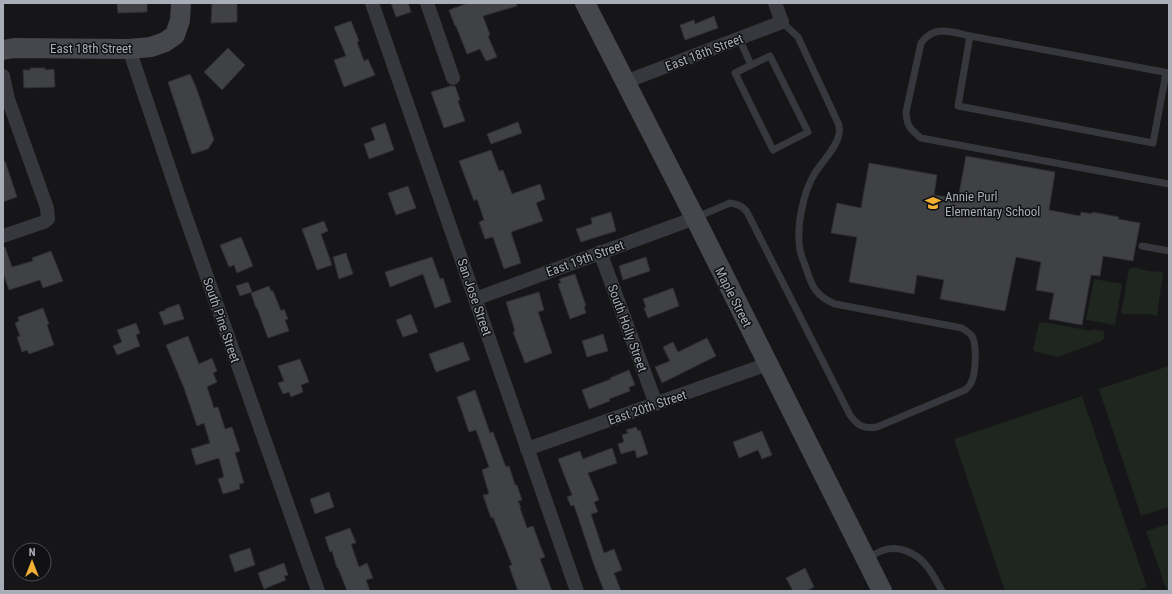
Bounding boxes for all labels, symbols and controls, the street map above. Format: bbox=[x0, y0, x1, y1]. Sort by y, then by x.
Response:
street label: East 18th Street bbox=[663, 31, 745, 74]
street label: East 18th Street bbox=[50, 41, 132, 56]
place label: Annie Purl Elementary School bbox=[945, 189, 1040, 219]
school or university icon: Annie Purl Elementary School bbox=[924, 194, 942, 212]
street label: East 19th Street bbox=[544, 237, 626, 280]
street label: San Jose Street bbox=[454, 257, 495, 338]
street label: Maple Street bbox=[712, 265, 755, 330]
street label: South Pine Street bbox=[200, 276, 243, 365]
street label: South Holly Street bbox=[605, 282, 650, 374]
street label: East 20th Street bbox=[606, 387, 688, 428]
north arrow bbox=[12, 542, 52, 582]
text: N bbox=[29, 546, 36, 559]

